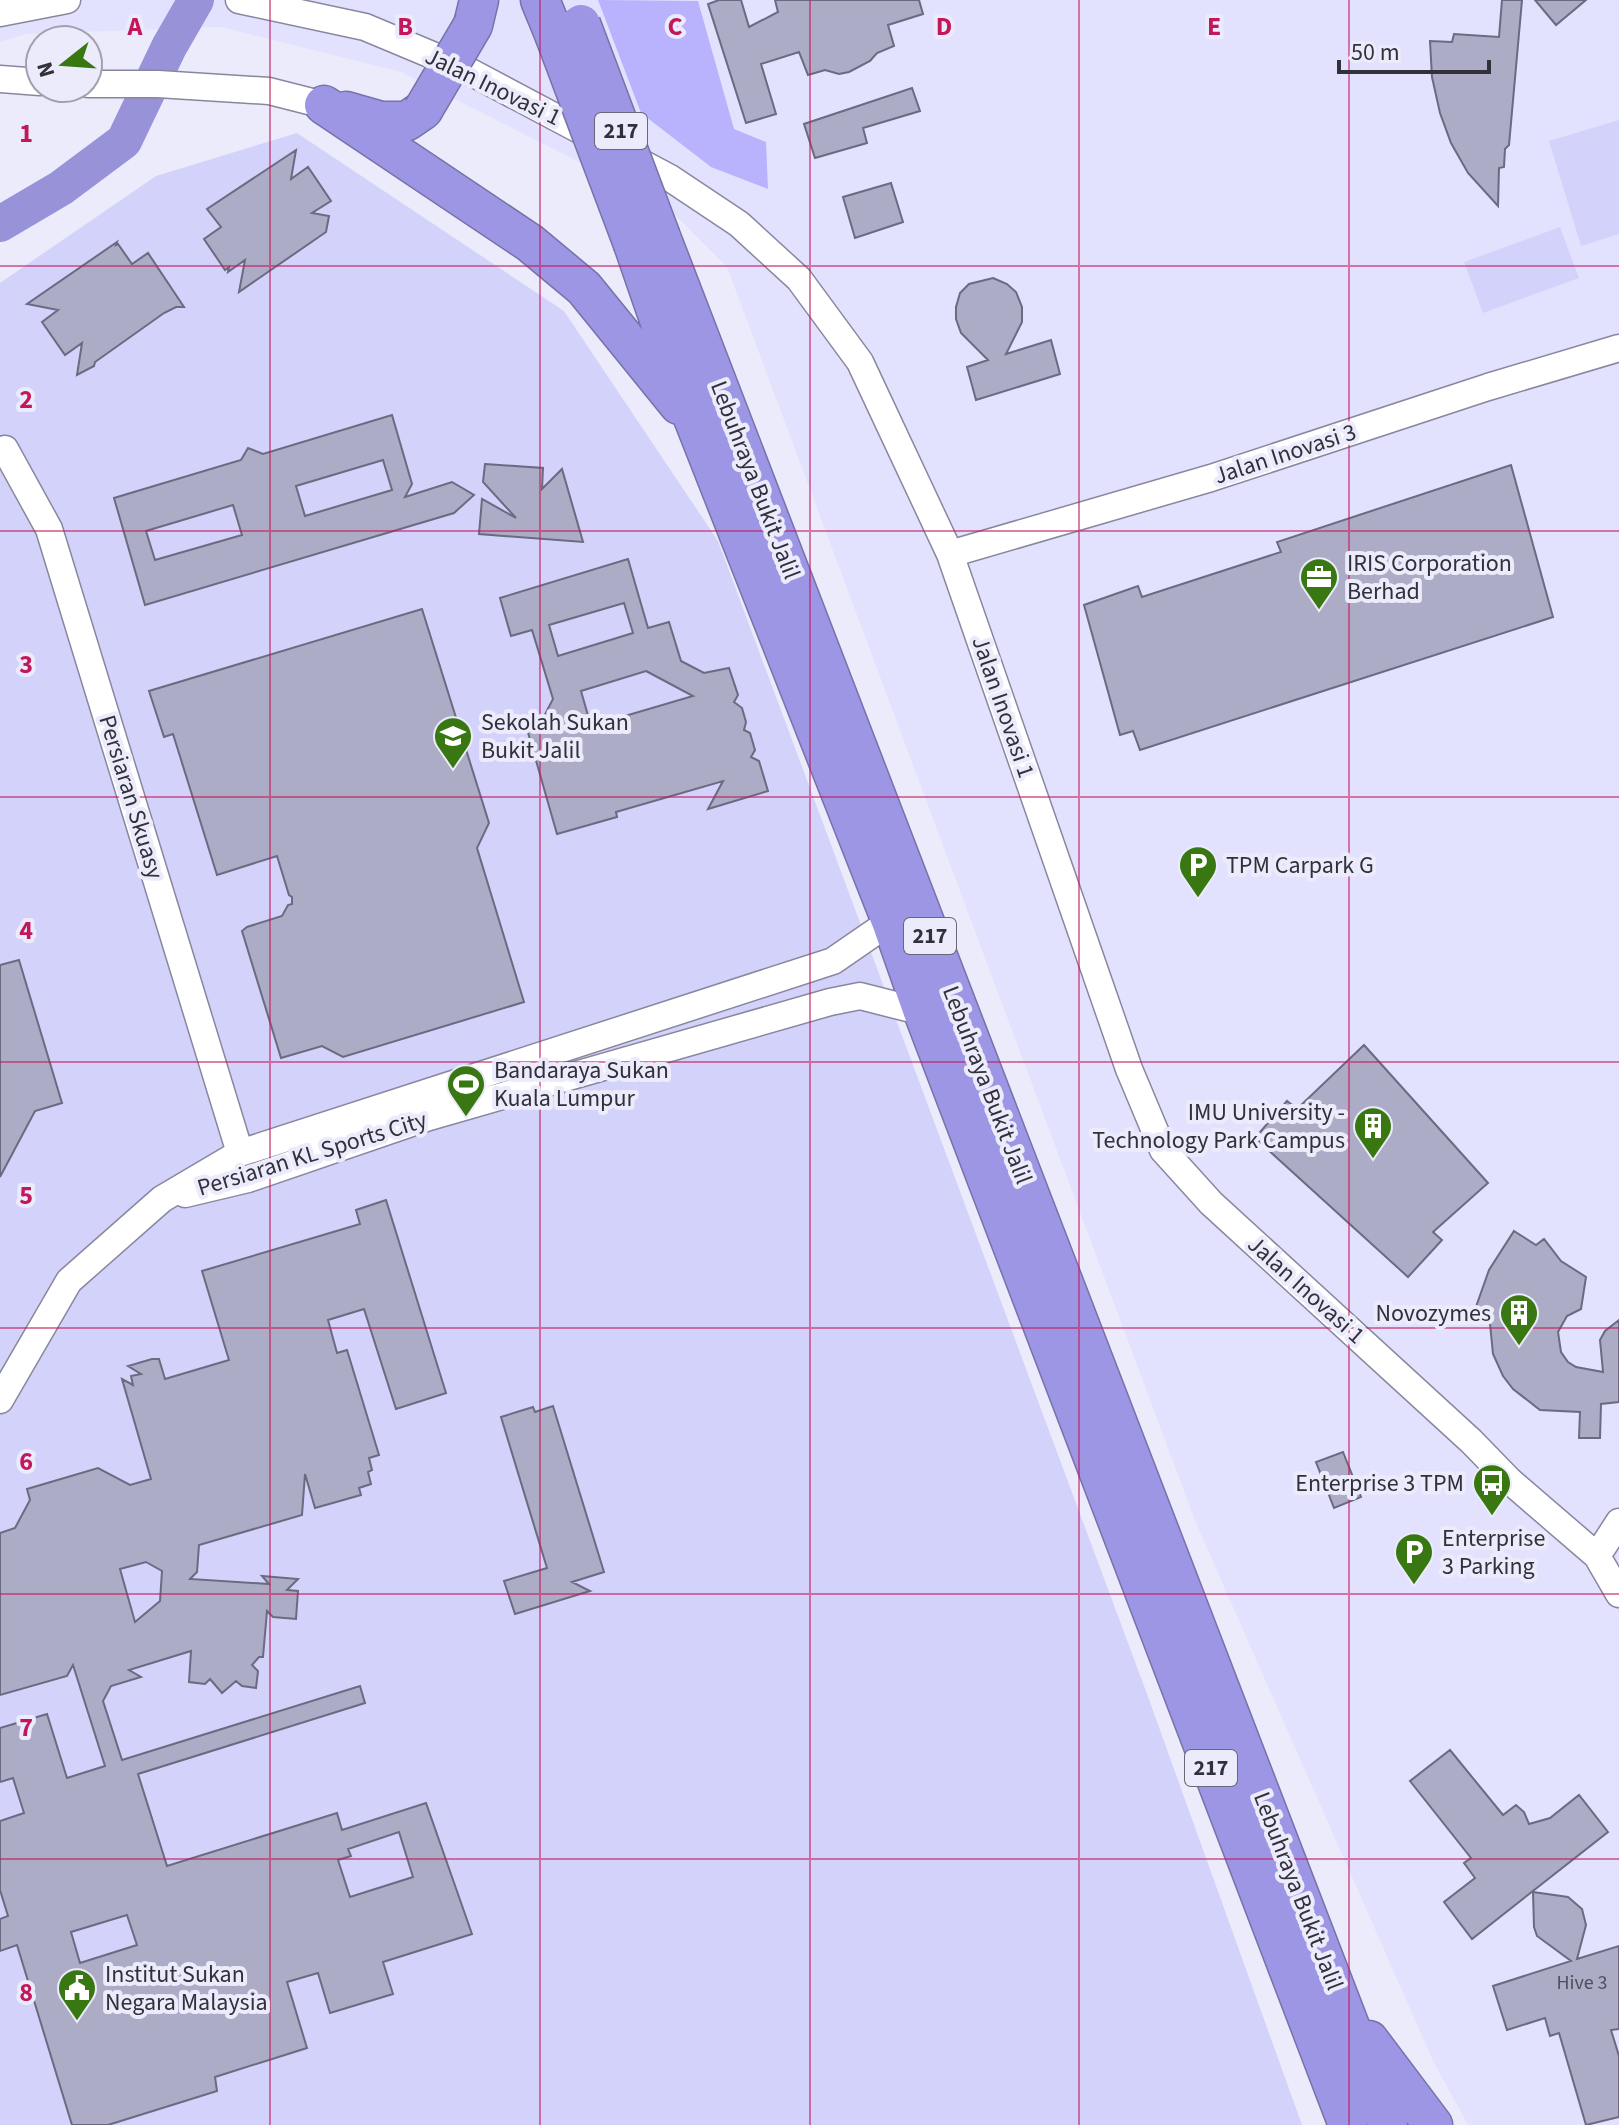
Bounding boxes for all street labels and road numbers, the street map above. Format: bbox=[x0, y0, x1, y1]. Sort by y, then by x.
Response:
street label: Jalan Inovasi 1 bbox=[419, 39, 567, 135]
road number: 217 bbox=[595, 113, 647, 149]
street label: Lebuhraya Bukit Jalil bbox=[701, 376, 809, 584]
street label: Jalan Inovasi 3 bbox=[1209, 415, 1361, 493]
street label: Jalan Inovasi 1 bbox=[962, 632, 1044, 782]
street label: Persiaran Skuasy bbox=[89, 711, 173, 883]
road number: 217 bbox=[904, 918, 956, 954]
street label: Lebuhraya Bukit Jalil bbox=[933, 981, 1041, 1189]
street label: Persiaran KL Sports City bbox=[193, 1102, 431, 1206]
street label: Jalan Inovasi 1 bbox=[1239, 1228, 1373, 1352]
road number: 217 bbox=[1185, 1750, 1237, 1786]
street label: Lebuhraya Bukit Jalil bbox=[1244, 1787, 1352, 1995]

